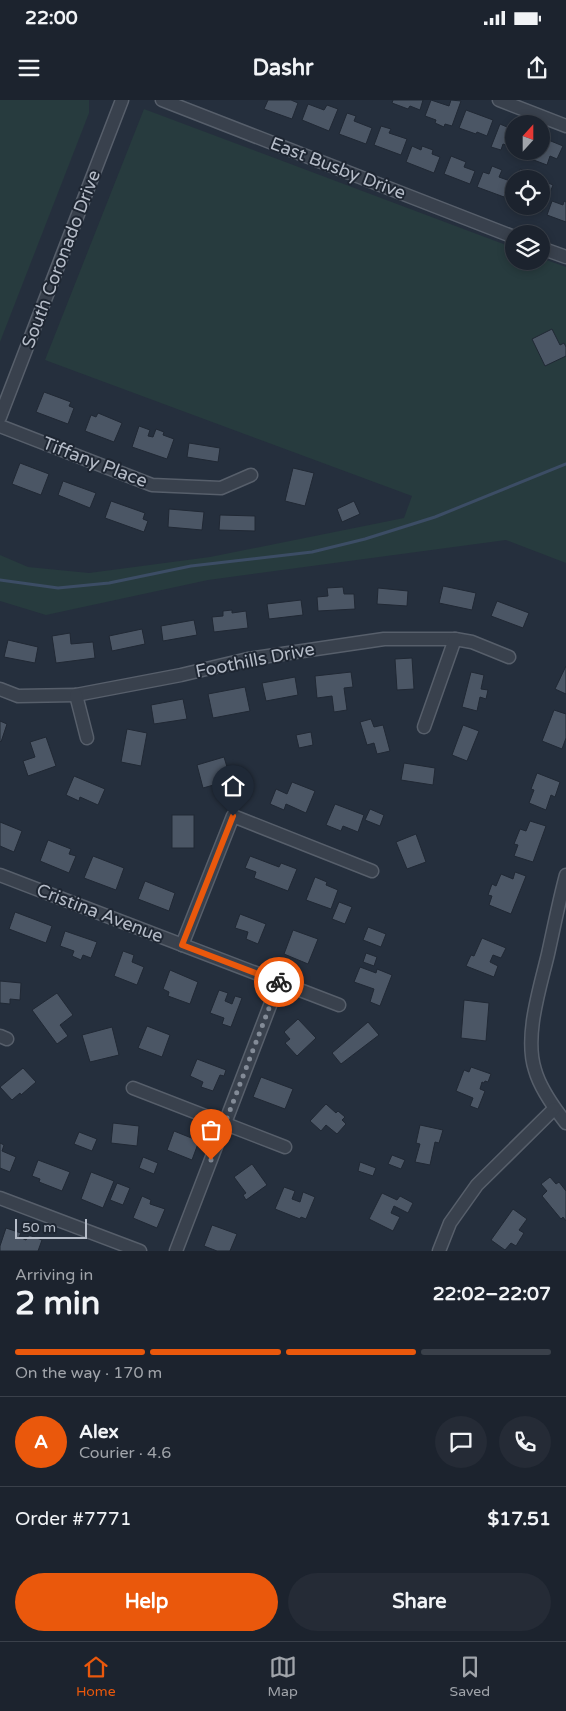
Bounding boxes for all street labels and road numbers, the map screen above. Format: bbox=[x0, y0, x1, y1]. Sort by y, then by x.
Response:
street label: East Busby Drive bbox=[267, 132, 409, 204]
street label: South Coronado Drive bbox=[17, 167, 105, 351]
street label: Tiffany Place bbox=[39, 432, 151, 492]
street label: Foothills Drive bbox=[194, 638, 316, 682]
street label: Cristina Avenue bbox=[34, 879, 166, 947]

